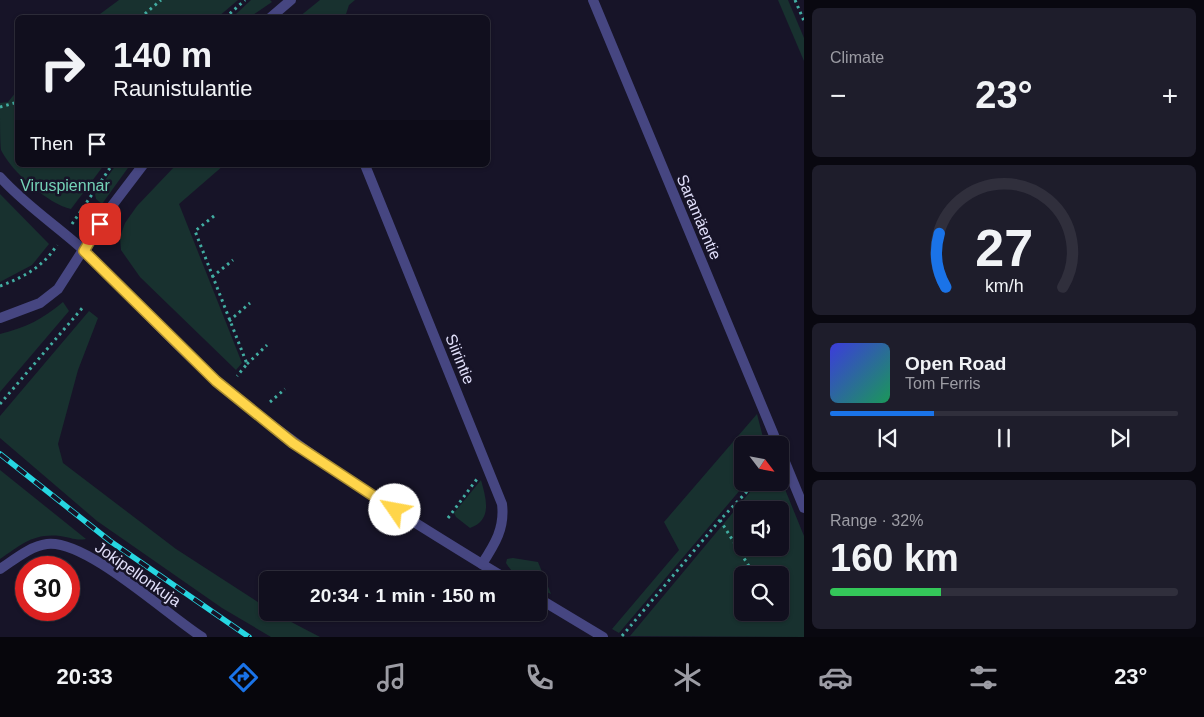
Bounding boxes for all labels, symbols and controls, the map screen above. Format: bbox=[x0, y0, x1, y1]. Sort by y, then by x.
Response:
icon: right bbox=[30, 35, 95, 100]
text: 140 m bbox=[113, 35, 212, 74]
text: Climate bbox=[830, 49, 884, 66]
text: 23° bbox=[975, 74, 1033, 116]
text: Raunistulantie bbox=[113, 76, 252, 101]
text: − bbox=[830, 80, 846, 111]
text: + bbox=[1162, 80, 1178, 111]
icon: arrive bbox=[83, 130, 111, 158]
text: Then bbox=[30, 133, 73, 154]
street label: Saramäentie bbox=[673, 172, 725, 262]
park label: Viruspiennar bbox=[20, 177, 110, 194]
pin bbox=[79, 203, 121, 245]
icon: arrive bbox=[86, 210, 114, 238]
text: 27 bbox=[975, 219, 1033, 277]
text: km/h bbox=[985, 276, 1023, 296]
street label: Siirintie bbox=[442, 331, 478, 387]
text: Open Road bbox=[905, 353, 1006, 374]
text: Tom Ferris bbox=[905, 375, 981, 392]
icon: previous bbox=[874, 424, 902, 452]
icon: pause bbox=[990, 424, 1018, 452]
icon: next bbox=[1106, 424, 1134, 452]
north arrow bbox=[734, 436, 789, 491]
map controls bbox=[734, 436, 789, 621]
position arrow bbox=[368, 483, 420, 535]
button: sound bbox=[734, 501, 789, 556]
text: Range · 32% bbox=[830, 512, 923, 529]
text: 160 km bbox=[830, 537, 959, 579]
street label: Jokipellonkuja bbox=[92, 538, 184, 610]
speed limit sign: 30 bbox=[15, 556, 80, 621]
button: search bbox=[734, 566, 789, 621]
text: 20:34 · 1 min · 150 m bbox=[310, 585, 496, 606]
icon: directions bbox=[226, 660, 261, 695]
icon: music bbox=[374, 660, 409, 695]
icon: phone bbox=[522, 660, 557, 695]
icon: climate bbox=[670, 660, 705, 695]
icon: car bbox=[818, 660, 853, 695]
icon: filters bbox=[966, 660, 1001, 695]
text: 20:33 bbox=[57, 664, 113, 689]
text: 23° bbox=[1114, 664, 1147, 689]

